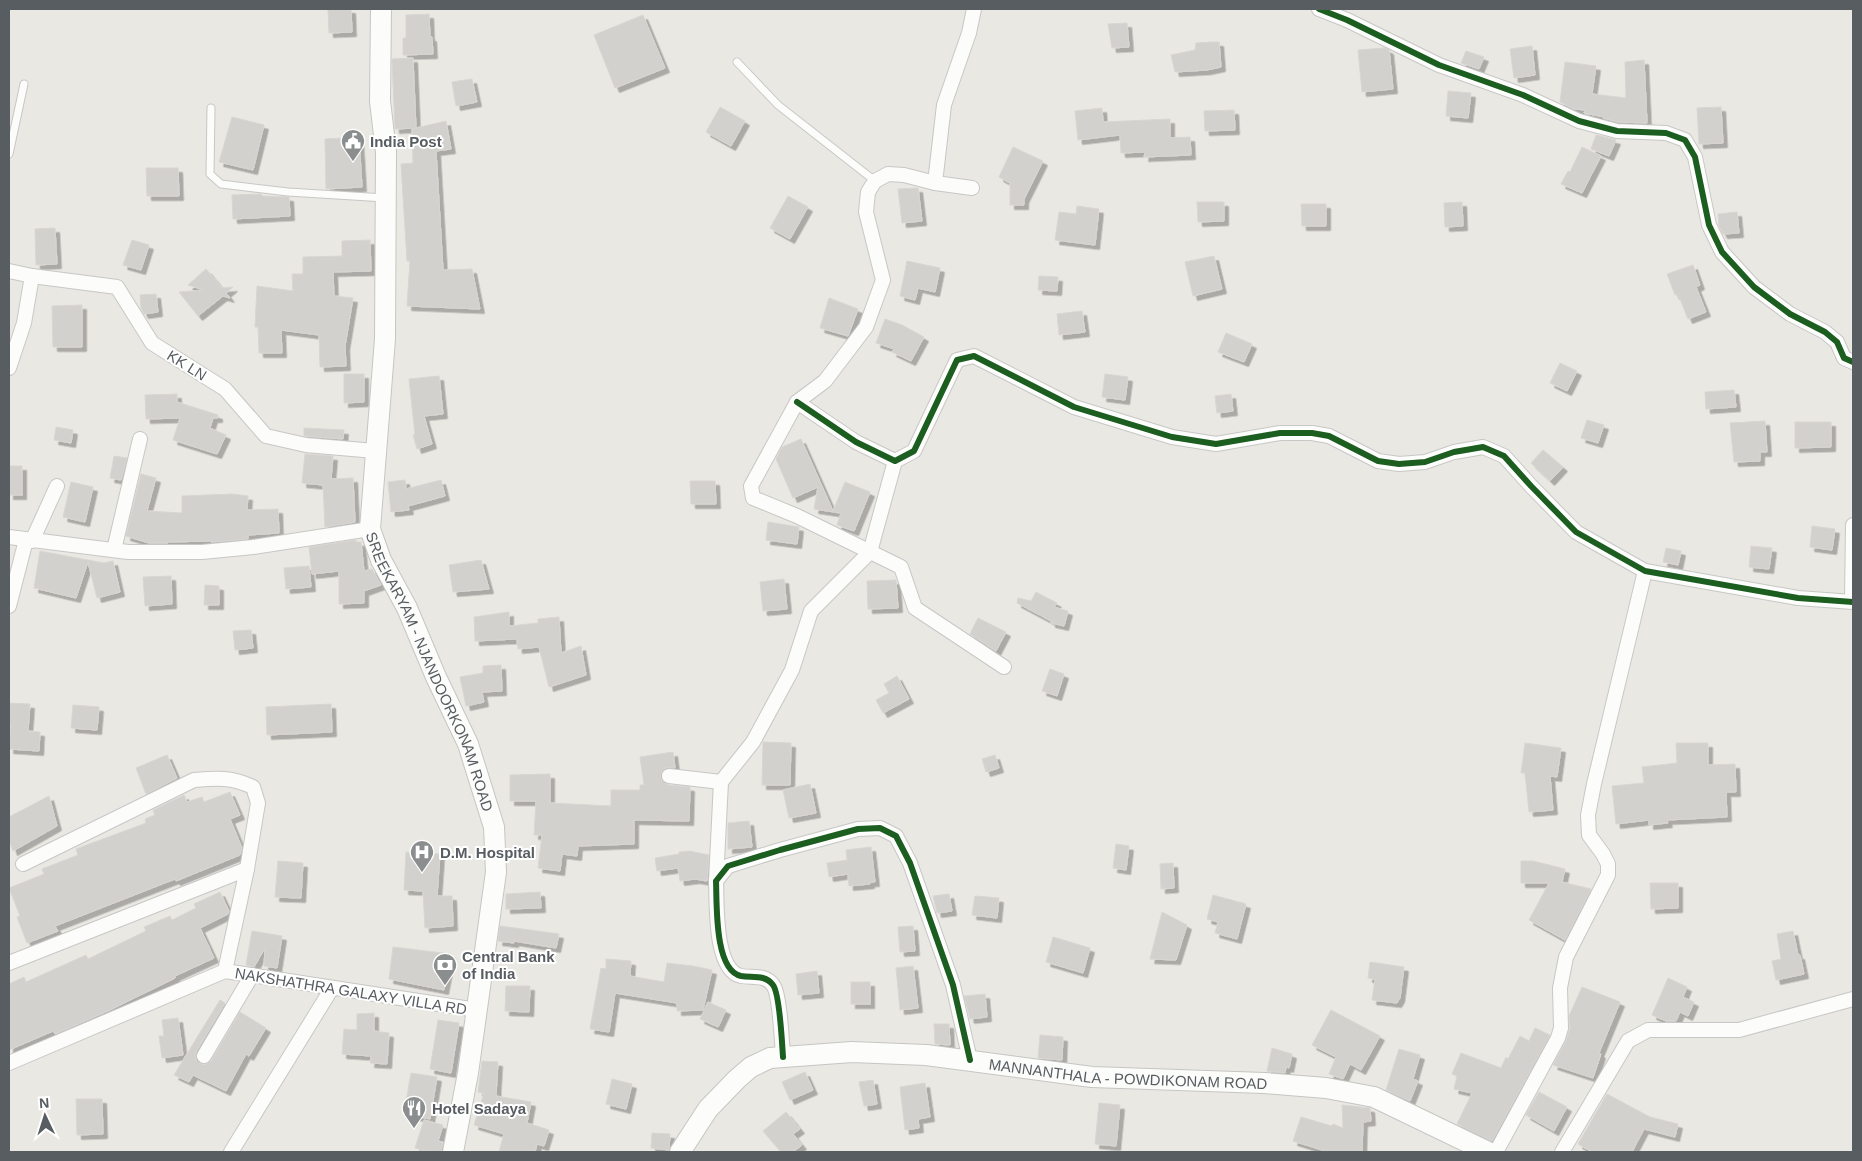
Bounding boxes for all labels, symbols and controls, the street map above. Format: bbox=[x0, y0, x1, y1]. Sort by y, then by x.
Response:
public building icon: India Post bbox=[340, 128, 366, 162]
place label: India Post bbox=[370, 133, 442, 150]
street label: KK LN bbox=[164, 346, 210, 384]
street label: SREEKARYAM - NJANDOORKONAM ROAD bbox=[363, 529, 497, 813]
hospital icon: D.M. Hospital bbox=[409, 839, 435, 873]
place label: D.M. Hospital bbox=[440, 844, 535, 861]
place label: Central Bank of India bbox=[462, 948, 555, 982]
bank icon: Central Bank of India bbox=[432, 952, 458, 986]
street label: NAKSHATHRA GALAXY VILLA RD bbox=[234, 964, 468, 1018]
street label: MANNANTHALA - POWDIKONAM ROAD bbox=[988, 1055, 1268, 1092]
north arrow bbox=[20, 1091, 70, 1141]
text: N bbox=[38, 1095, 50, 1111]
restaurant icon: Hotel Sadaya bbox=[401, 1095, 427, 1129]
place label: Hotel Sadaya bbox=[432, 1100, 527, 1117]

